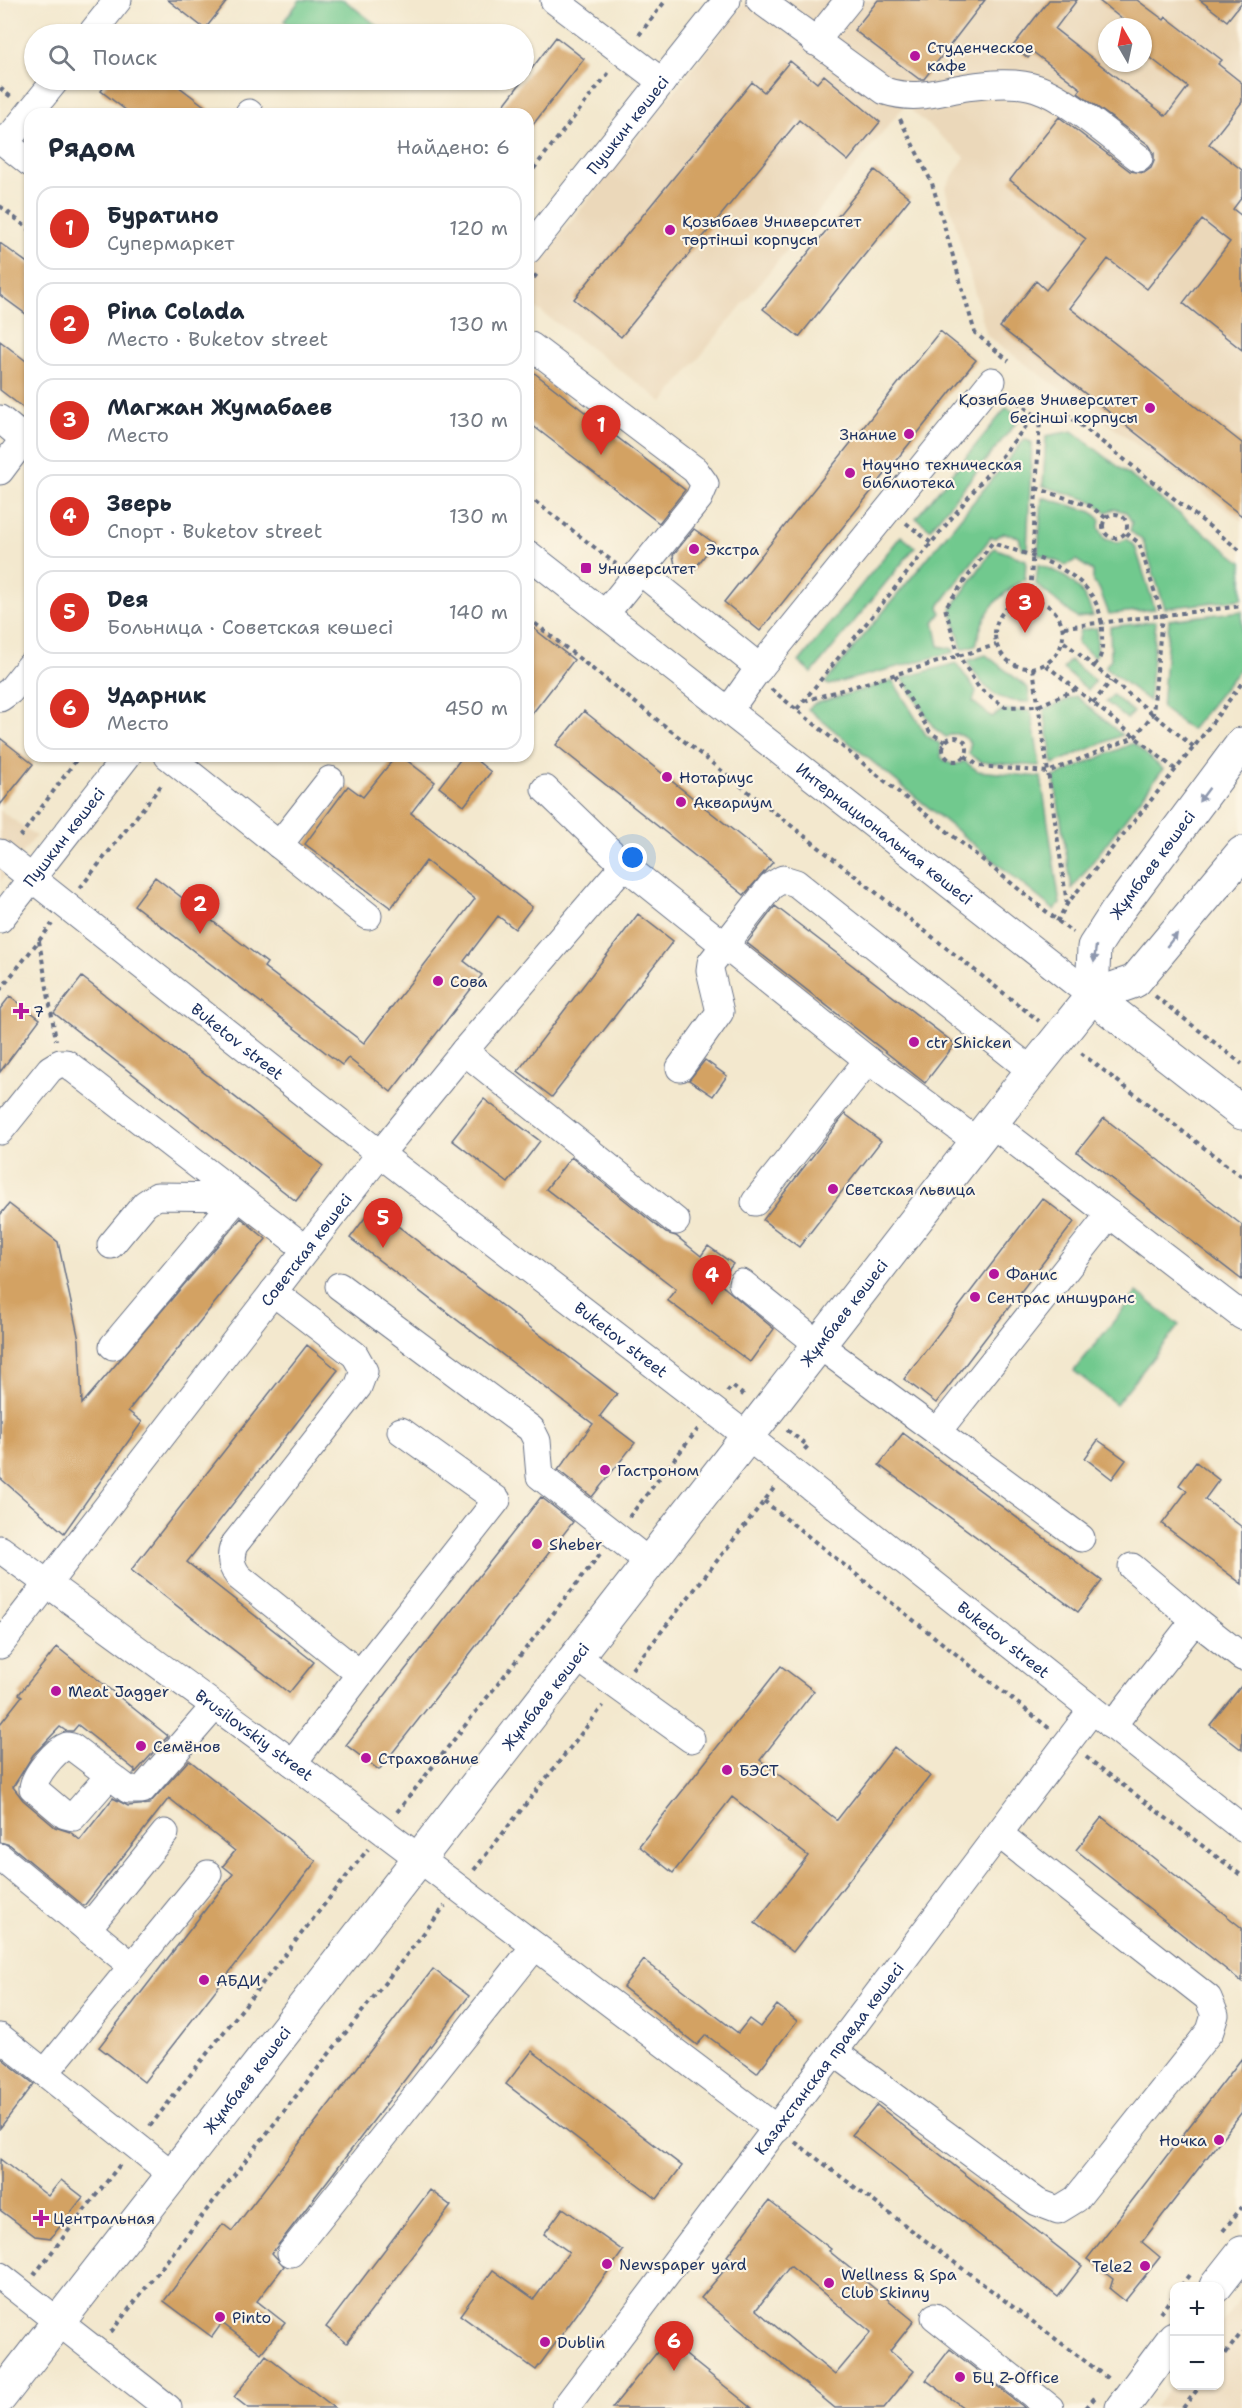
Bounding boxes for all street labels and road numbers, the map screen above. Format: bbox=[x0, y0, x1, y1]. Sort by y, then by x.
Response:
street label: Пушкин көшесі bbox=[582, 71, 674, 179]
street label: Интернациональная көшесі bbox=[792, 758, 977, 910]
street label: Пушкин көшесі bbox=[19, 783, 110, 891]
street label: Жұмбаев көшесі bbox=[1105, 806, 1200, 923]
street label: Buketov street bbox=[187, 998, 288, 1085]
street label: Советская көшесі bbox=[256, 1189, 357, 1311]
street label: Жұмбаев көшесі bbox=[796, 1255, 893, 1371]
street label: Buketov street bbox=[570, 1297, 672, 1382]
street label: Buketov street bbox=[953, 1597, 1054, 1683]
street label: Жұмбаев көшесі bbox=[497, 1639, 594, 1754]
street label: Brusilovskiy street bbox=[191, 1685, 317, 1786]
street label: Казахстанская правда көшесі bbox=[750, 1958, 909, 2159]
street label: Жұмбаев көшесі bbox=[199, 2022, 296, 2138]

